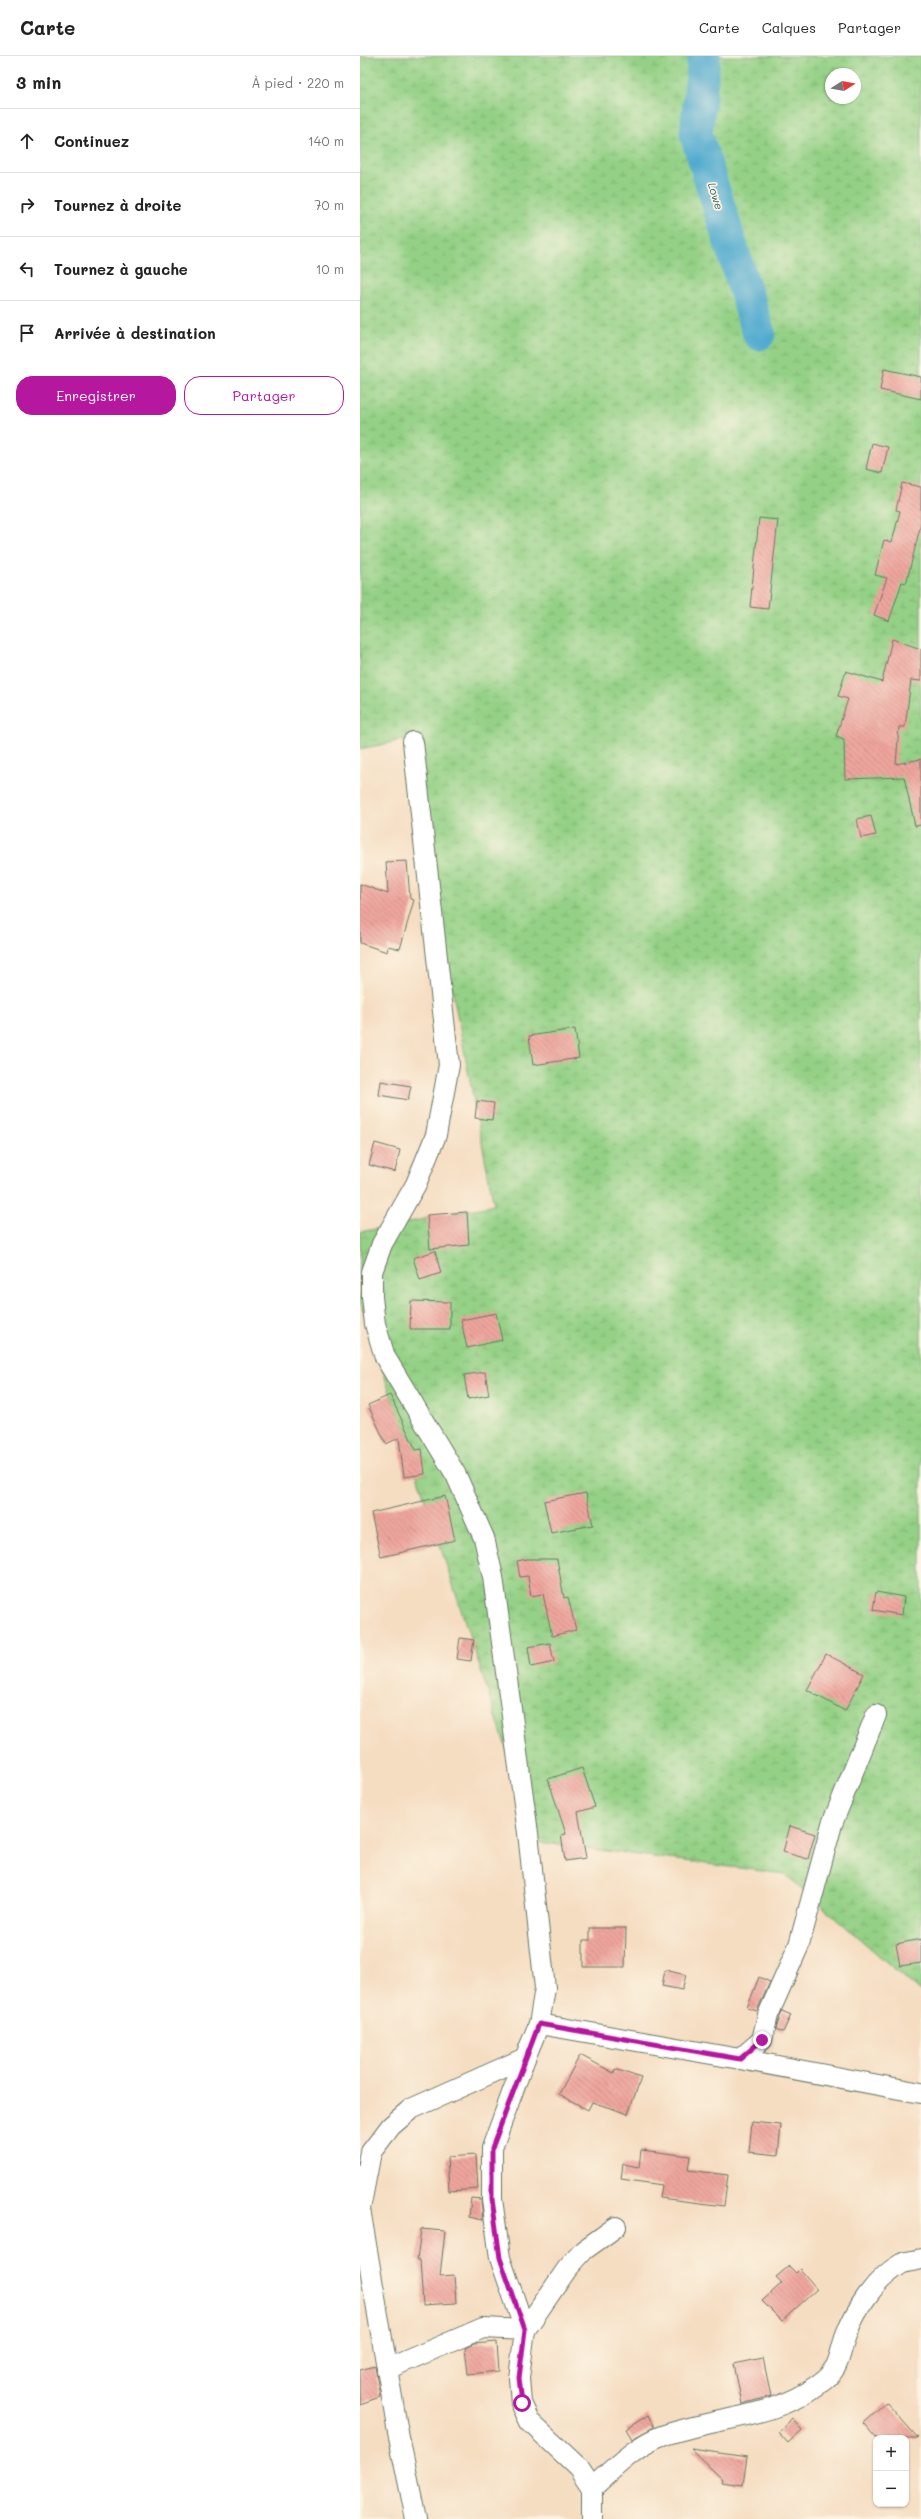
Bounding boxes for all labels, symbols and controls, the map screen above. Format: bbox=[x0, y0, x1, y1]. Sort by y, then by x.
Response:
text: Carte bbox=[20, 15, 75, 40]
text: Carte bbox=[699, 18, 740, 37]
text: Calques bbox=[762, 18, 816, 37]
text: Partager bbox=[838, 18, 901, 37]
north arrow bbox=[825, 68, 861, 104]
text: 3 min bbox=[16, 71, 61, 93]
text: À pied · 220 m bbox=[252, 74, 344, 91]
icon: ahead bbox=[16, 130, 38, 152]
text: Continuez bbox=[54, 131, 129, 151]
text: 140 m bbox=[308, 132, 344, 149]
water label: Lowe bbox=[705, 181, 727, 212]
icon: right bbox=[16, 194, 38, 216]
text: Tournez à droite bbox=[54, 195, 182, 215]
text: 70 m bbox=[314, 196, 344, 213]
icon: left bbox=[16, 258, 38, 280]
text: Tournez à gauche bbox=[54, 259, 188, 279]
text: 10 m bbox=[316, 260, 344, 277]
icon: arrive bbox=[16, 322, 38, 344]
text: Arrivée à destination bbox=[54, 323, 216, 343]
button: Enregistrer bbox=[16, 376, 176, 415]
button: Partager bbox=[184, 376, 344, 415]
route end bbox=[753, 2031, 771, 2049]
route start bbox=[513, 2394, 531, 2412]
map controls bbox=[873, 2435, 909, 2507]
button: + bbox=[873, 2435, 909, 2471]
button: − bbox=[873, 2471, 909, 2507]

